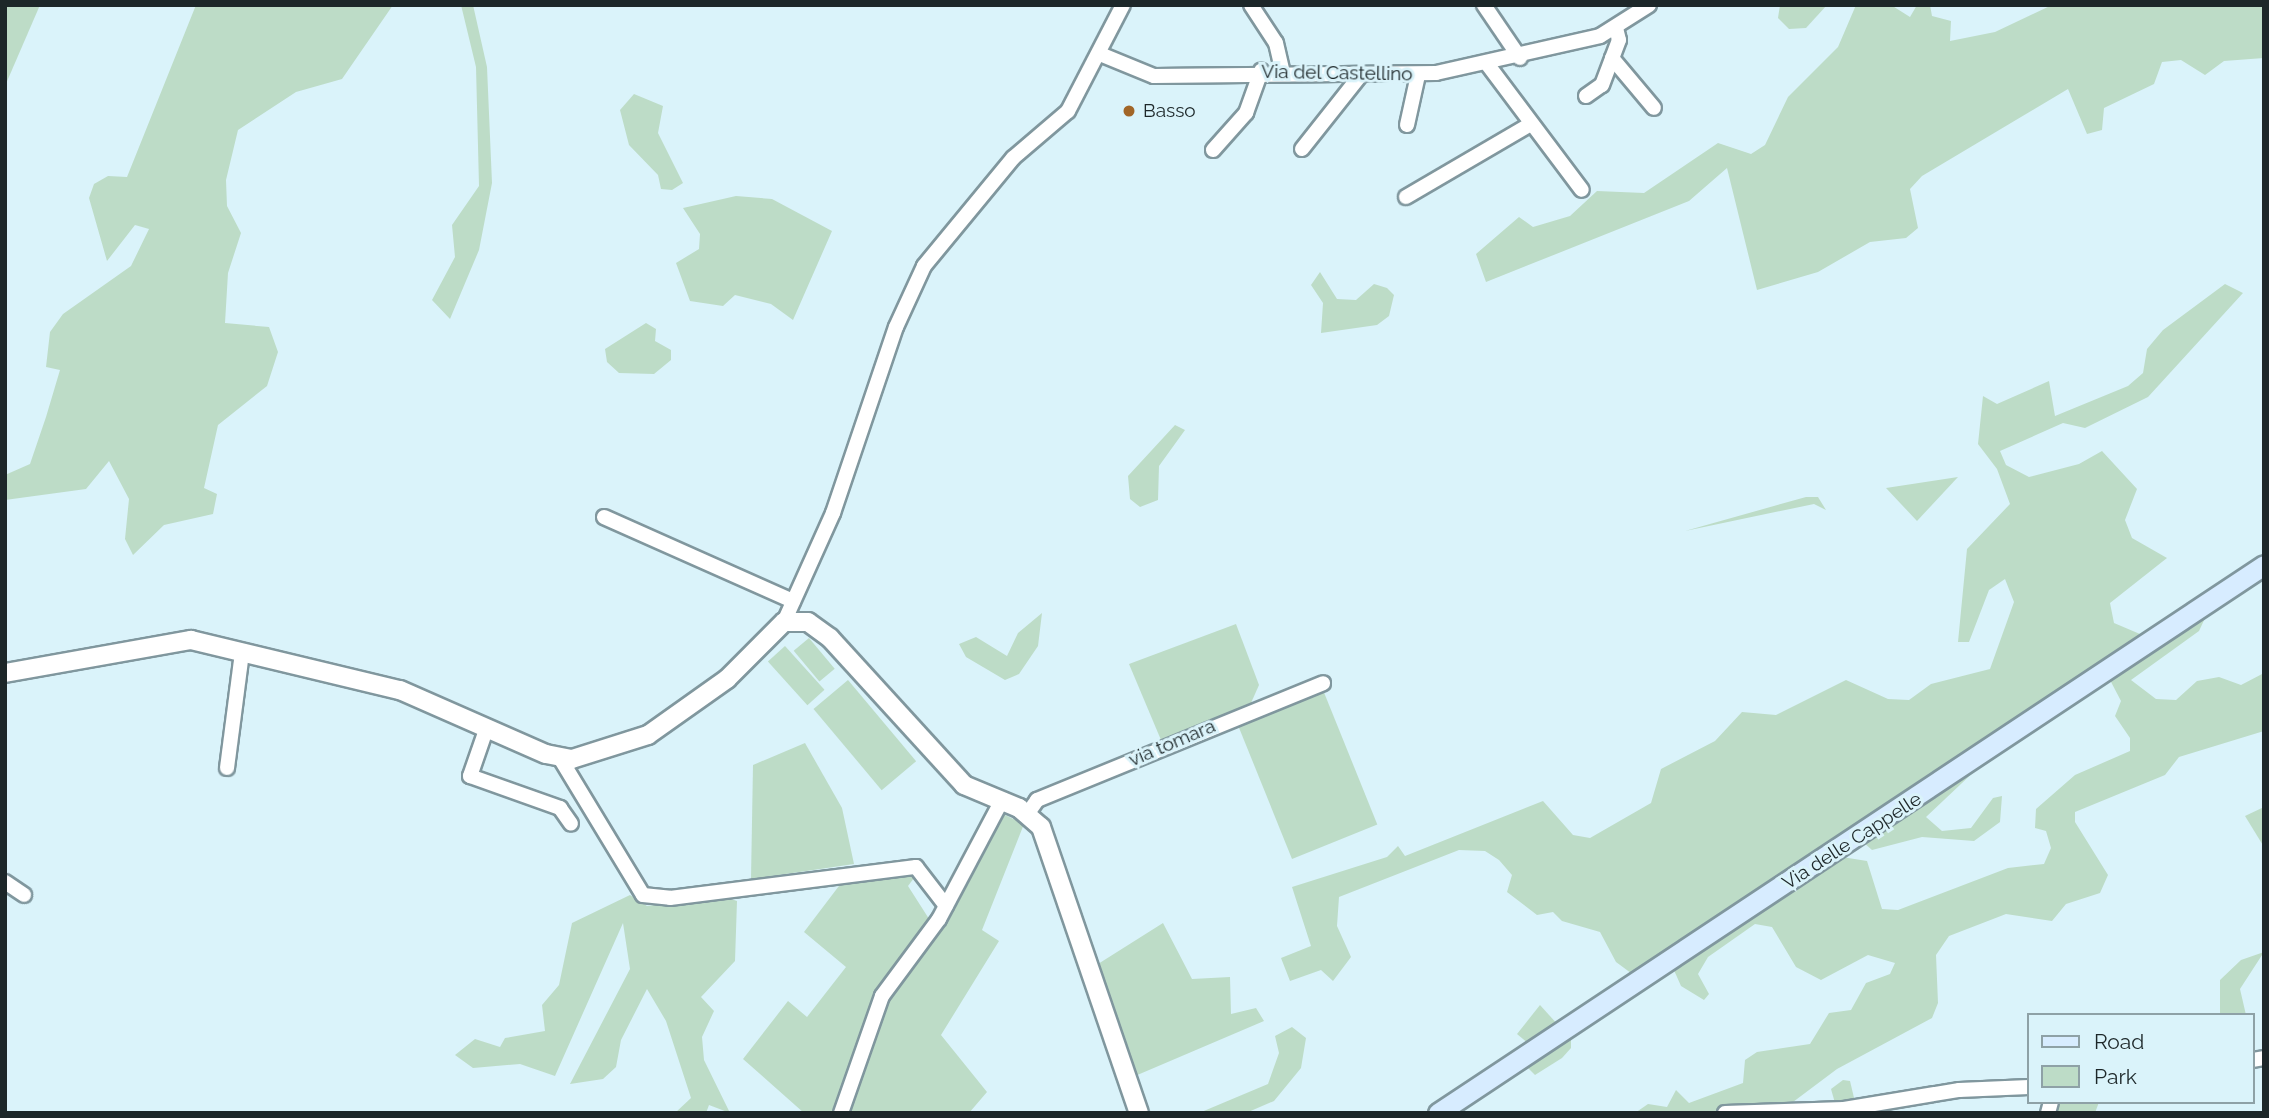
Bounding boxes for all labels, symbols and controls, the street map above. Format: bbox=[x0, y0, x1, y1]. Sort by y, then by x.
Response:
street label: Via del Castellino bbox=[1261, 60, 1413, 86]
place label: Basso bbox=[1143, 100, 1196, 122]
marker: Basso bbox=[1121, 103, 1137, 119]
street label: via tomara bbox=[1125, 715, 1219, 771]
street label: Via delle Cappelle bbox=[1778, 788, 1926, 894]
legend bbox=[2028, 1013, 2255, 1104]
text: Road bbox=[2094, 1029, 2144, 1054]
text: Park bbox=[2094, 1064, 2137, 1089]

